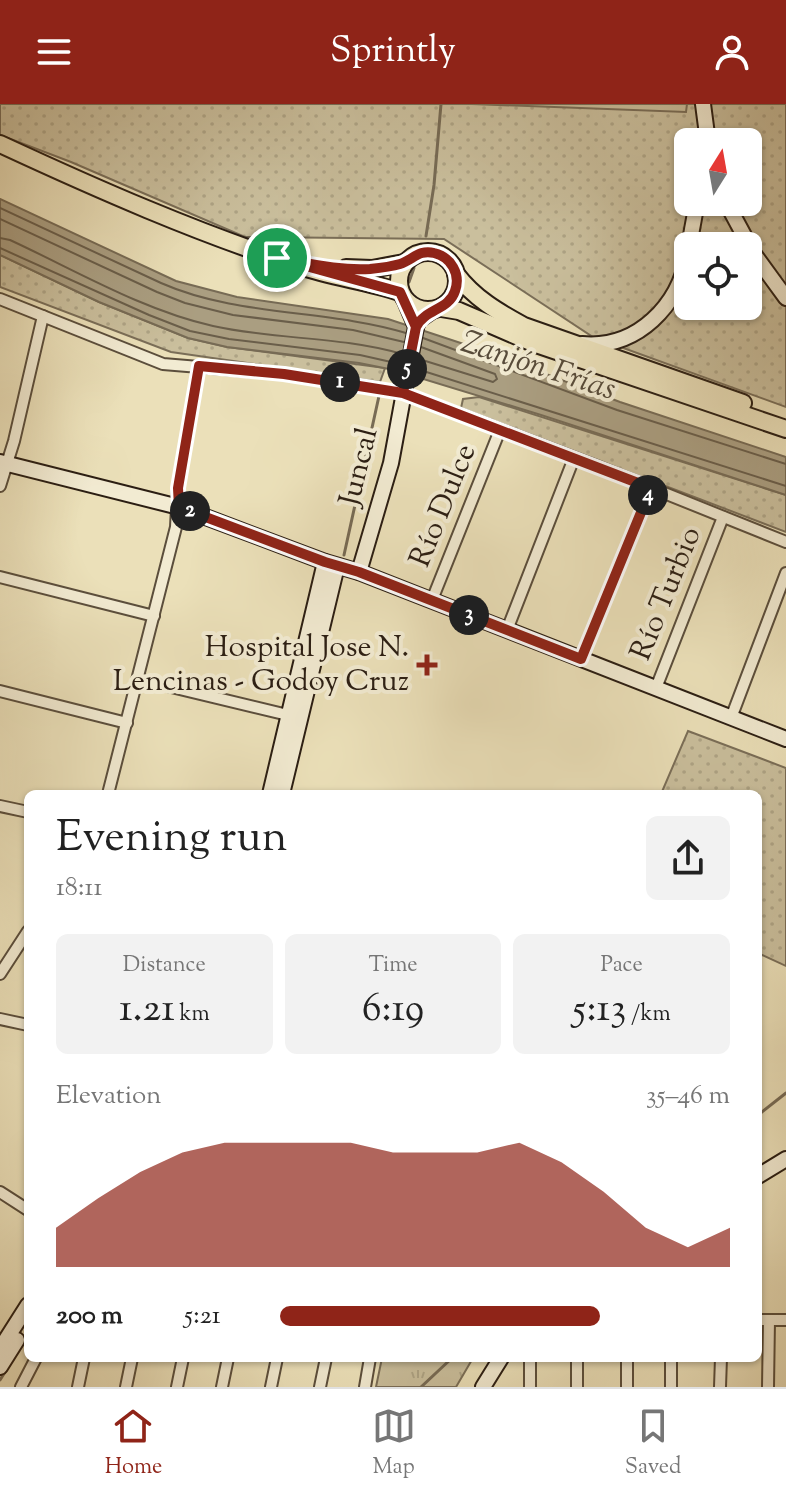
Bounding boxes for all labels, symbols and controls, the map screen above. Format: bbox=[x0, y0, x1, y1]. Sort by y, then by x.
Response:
text: Sprintly bbox=[330, 26, 456, 78]
icon: menu bbox=[32, 30, 76, 74]
icon: person bbox=[710, 30, 754, 74]
north arrow bbox=[674, 128, 762, 216]
map controls bbox=[674, 128, 762, 320]
pin bbox=[243, 224, 311, 292]
button: locate bbox=[674, 232, 762, 320]
icon: arrive bbox=[255, 236, 299, 280]
water label: Zanjón Frías bbox=[455, 320, 621, 414]
pin: 5 bbox=[387, 349, 427, 389]
text: 5 bbox=[403, 353, 411, 385]
pin: 1 bbox=[320, 362, 360, 402]
text: 1 bbox=[336, 366, 344, 398]
street label: Juncal bbox=[329, 423, 390, 513]
street label: Río Dulce bbox=[400, 438, 488, 574]
pin: 4 bbox=[628, 475, 668, 515]
text: 4 bbox=[642, 479, 654, 511]
pin: 2 bbox=[170, 491, 210, 531]
text: 2 bbox=[185, 495, 195, 527]
street label: Río Turbio bbox=[621, 521, 713, 667]
pin: 3 bbox=[449, 595, 489, 635]
text: 3 bbox=[465, 599, 473, 631]
place label: Hospital Jose N. Lencinas - Godoy Cruz bbox=[113, 627, 409, 704]
marker: Hospital Jose N. Lencinas - Godoy Cruz bbox=[416, 654, 438, 676]
text: Evening run bbox=[56, 808, 288, 871]
button: share bbox=[646, 816, 730, 900]
text: 18:11 bbox=[56, 870, 102, 907]
text: Distance bbox=[123, 950, 206, 982]
text: Time bbox=[369, 950, 417, 982]
text: Pace bbox=[601, 950, 643, 982]
text: 1.21 bbox=[119, 982, 175, 1039]
text: 6:19 bbox=[362, 982, 424, 1039]
text: 5:13 bbox=[573, 982, 626, 1039]
text: km bbox=[175, 999, 210, 1031]
text: /km bbox=[626, 999, 671, 1031]
text: Elevation bbox=[56, 1078, 161, 1115]
text: 35–46 m bbox=[646, 1078, 730, 1115]
text: 200 m bbox=[56, 1298, 123, 1335]
text: 5:21 bbox=[184, 1298, 221, 1335]
tab: Home bbox=[105, 1404, 162, 1484]
tab: Map bbox=[372, 1404, 416, 1484]
tab: Saved bbox=[625, 1404, 681, 1484]

